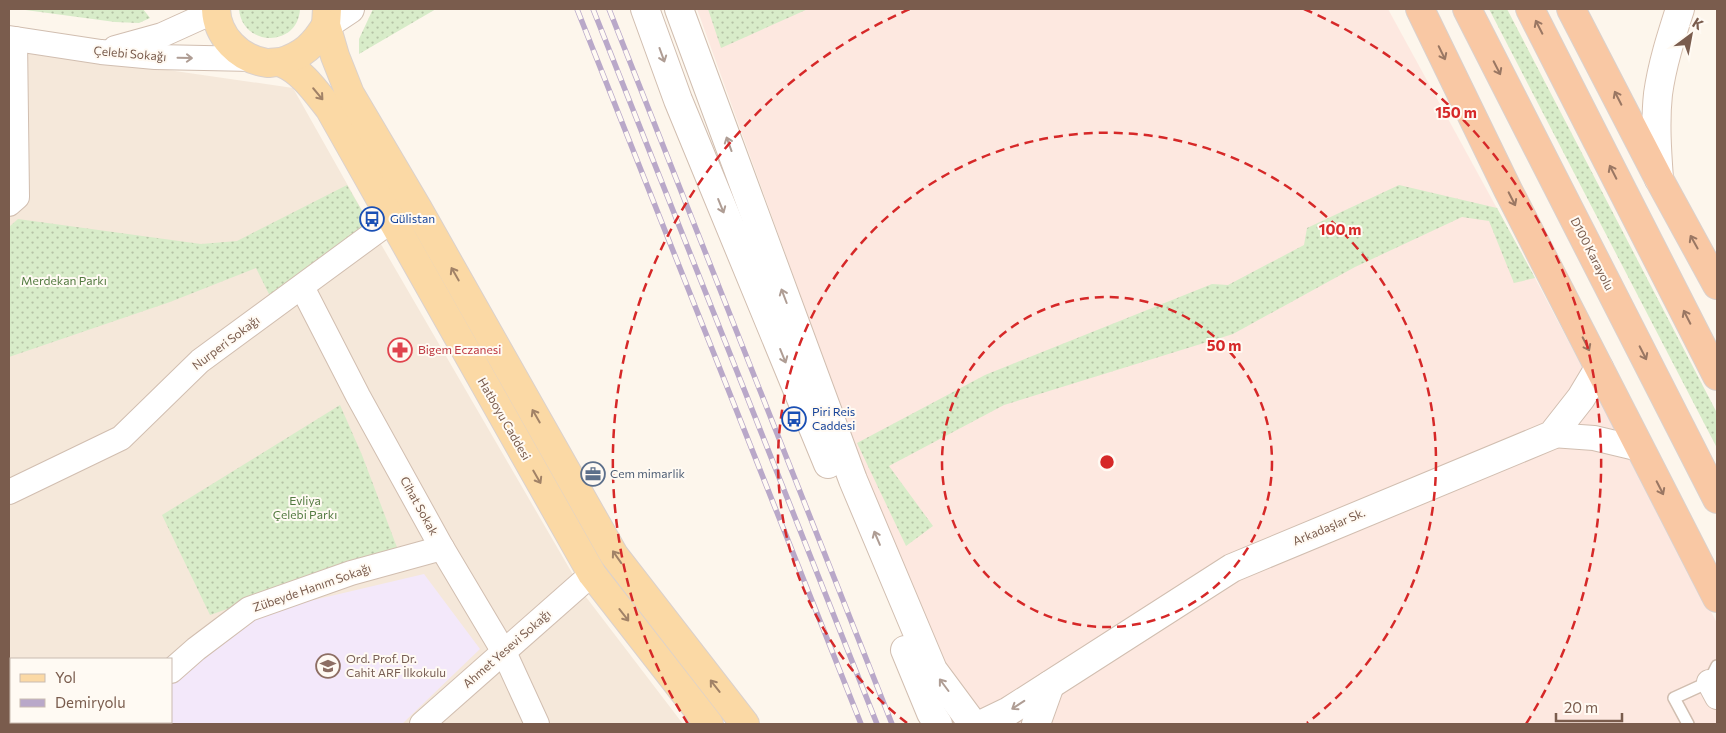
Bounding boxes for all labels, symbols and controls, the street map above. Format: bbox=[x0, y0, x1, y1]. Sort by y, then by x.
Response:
north arrow bbox=[1666, 10, 1716, 60]
text: K bbox=[1690, 14, 1707, 33]
one-way arrow bbox=[1534, 20, 1543, 35]
street label: Çelebi Sokağı bbox=[93, 43, 167, 63]
one-way arrow bbox=[1437, 45, 1447, 60]
one-way arrow bbox=[658, 46, 667, 62]
one-way arrow bbox=[177, 53, 193, 62]
one-way arrow bbox=[1493, 60, 1502, 75]
one-way arrow bbox=[312, 87, 323, 100]
one-way arrow bbox=[1613, 91, 1623, 106]
text: 150 m bbox=[1435, 103, 1477, 121]
one-way arrow bbox=[724, 136, 733, 152]
one-way arrow bbox=[1608, 165, 1617, 180]
one-way arrow bbox=[1508, 191, 1517, 206]
one-way arrow bbox=[717, 198, 727, 213]
bus stop icon: Gülistan bbox=[359, 206, 385, 232]
place label: Gülistan bbox=[390, 211, 435, 225]
street label: D100 Karayolu bbox=[1568, 215, 1617, 292]
text: 100 m bbox=[1319, 220, 1361, 238]
one-way arrow bbox=[1689, 235, 1698, 250]
one-way arrow bbox=[450, 268, 460, 282]
park label: Merdekan Parkı bbox=[21, 273, 107, 287]
one-way arrow bbox=[779, 289, 788, 305]
one-way arrow bbox=[1682, 309, 1692, 324]
street label: Nurperi Sokağı bbox=[189, 312, 262, 372]
text: 50 m bbox=[1207, 336, 1241, 354]
one-way arrow bbox=[1582, 336, 1591, 351]
pharmacy icon: Bigem Eczanesi bbox=[387, 337, 413, 363]
place label: Bigem Eczanesi bbox=[418, 342, 501, 356]
one-way arrow bbox=[1638, 345, 1648, 360]
one-way arrow bbox=[779, 348, 788, 363]
street label: Hatboyu Caddesi bbox=[476, 375, 534, 462]
place label: Piri Reis Caddesi bbox=[812, 404, 855, 432]
bus stop icon: Piri Reis Caddesi bbox=[781, 406, 807, 432]
one-way arrow bbox=[530, 409, 540, 423]
centre of rings bbox=[1098, 453, 1116, 471]
office icon: Cem mimarlik bbox=[580, 461, 606, 487]
place label: Cem mimarlik bbox=[610, 466, 686, 480]
one-way arrow bbox=[533, 470, 543, 484]
street label: Cihat Sokak bbox=[398, 474, 442, 538]
one-way arrow bbox=[1656, 480, 1665, 495]
park label: Evliya Çelebi Parkı bbox=[273, 493, 337, 521]
street label: Arkadaşlar Sk. bbox=[1290, 504, 1367, 548]
one-way arrow bbox=[872, 531, 881, 546]
one-way arrow bbox=[611, 550, 621, 564]
street label: Zübeyde Hanım Sokağı bbox=[251, 560, 373, 614]
street label: Ahmet Yesevi Sokağı bbox=[460, 606, 553, 690]
one-way arrow bbox=[618, 608, 629, 621]
place label: Ord. Prof. Dr. Cahit ARF İlkokulu bbox=[346, 651, 446, 679]
school or university icon: Ord. Prof. Dr. Cahit ARF İlkokulu bbox=[315, 653, 341, 679]
legend bbox=[10, 658, 172, 723]
text: Yol bbox=[55, 668, 76, 686]
one-way arrow bbox=[939, 678, 949, 692]
one-way arrow bbox=[710, 679, 720, 693]
scale bar bbox=[1556, 690, 1622, 722]
text: Demiryolu bbox=[55, 693, 126, 711]
text: 20 m bbox=[1564, 698, 1598, 716]
one-way arrow bbox=[1012, 700, 1026, 710]

